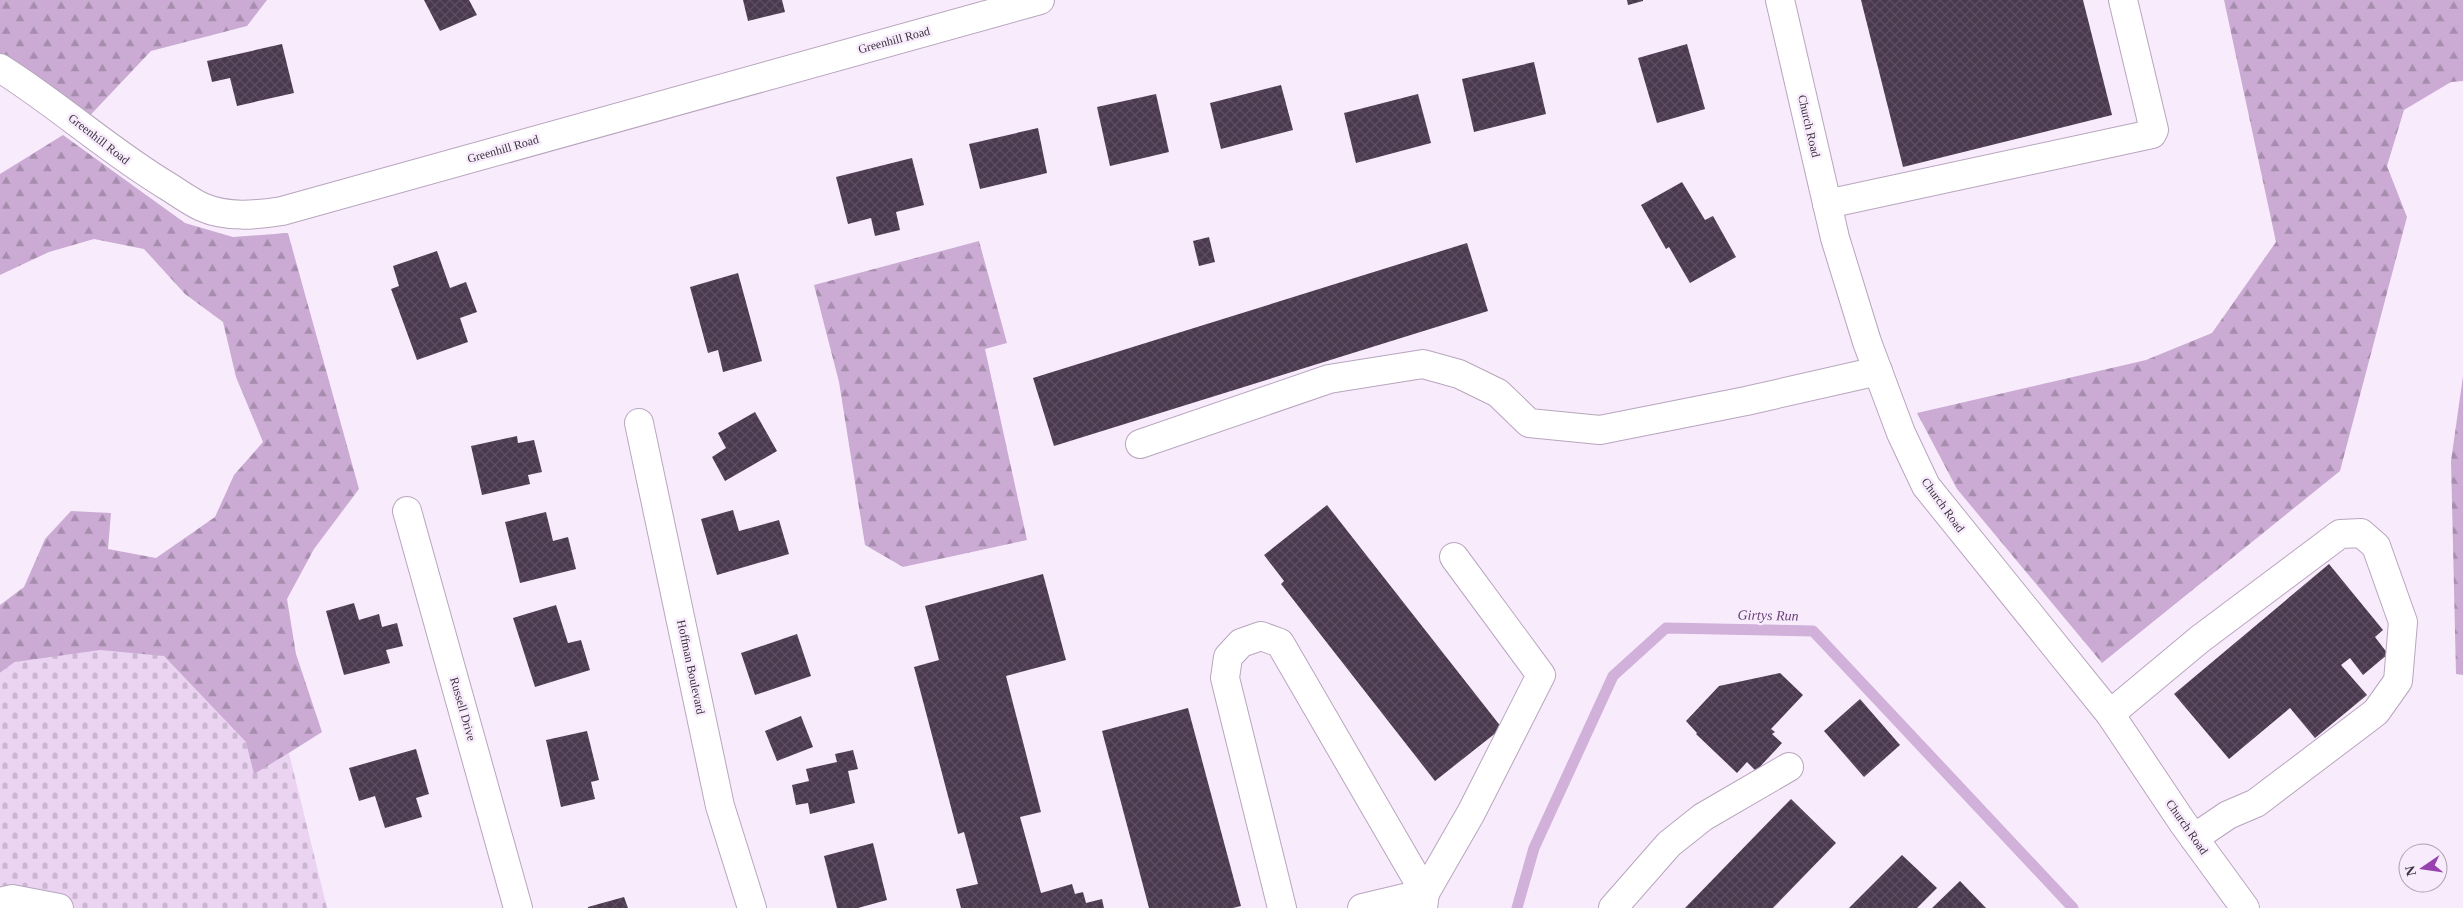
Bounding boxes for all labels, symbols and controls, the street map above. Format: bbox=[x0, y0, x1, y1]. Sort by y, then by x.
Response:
street label: Greenhill Road bbox=[857, 24, 931, 56]
street label: Church Road bbox=[1795, 93, 1823, 159]
street label: Greenhill Road bbox=[66, 111, 132, 167]
street label: Greenhill Road bbox=[466, 132, 540, 166]
street label: Church Road bbox=[1919, 475, 1967, 535]
water label: Girtys Run bbox=[1737, 607, 1799, 624]
street label: Hoffman Boulevard bbox=[674, 619, 708, 715]
street label: Russell Drive bbox=[447, 676, 479, 742]
street label: Church Road bbox=[2163, 797, 2211, 857]
north arrow bbox=[2398, 843, 2448, 893]
text: N bbox=[2402, 864, 2419, 877]

